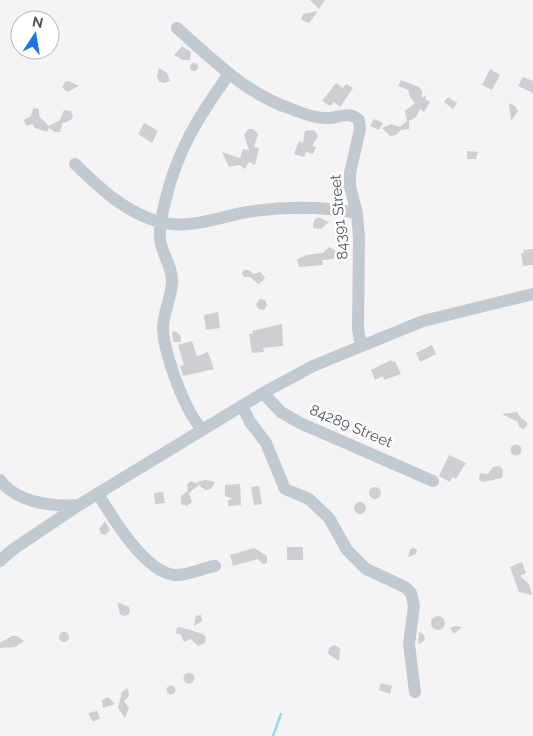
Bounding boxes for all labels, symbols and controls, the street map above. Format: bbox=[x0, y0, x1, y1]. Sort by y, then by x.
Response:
north arrow bbox=[10, 10, 60, 60]
text: N bbox=[31, 13, 45, 31]
street label: 84391 Street bbox=[326, 174, 352, 260]
street label: 84289 Street bbox=[307, 401, 395, 451]

